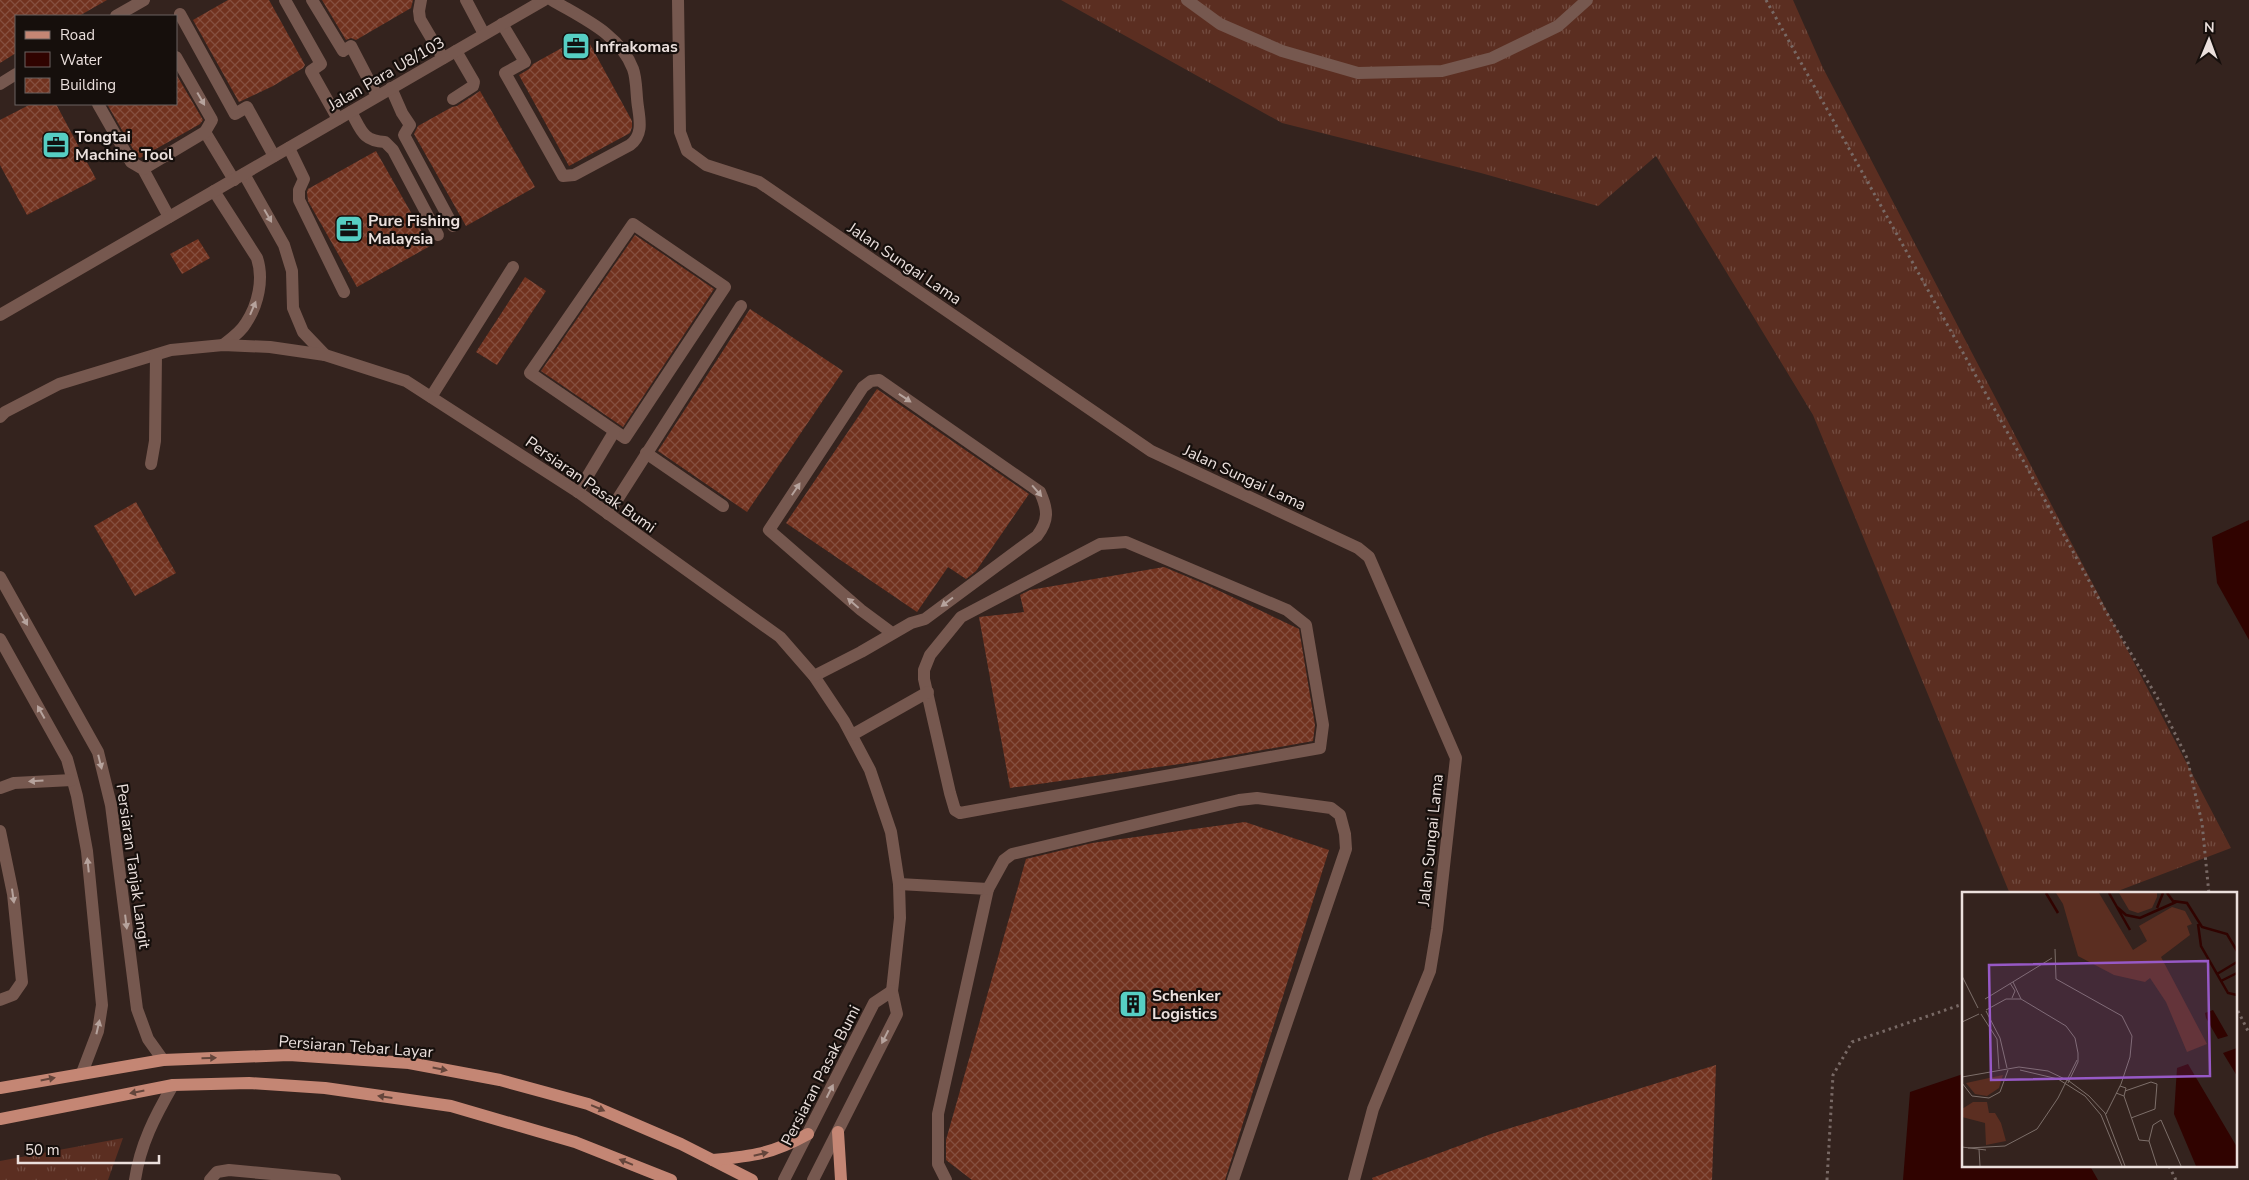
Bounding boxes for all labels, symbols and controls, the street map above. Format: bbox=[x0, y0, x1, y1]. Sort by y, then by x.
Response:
legend bbox=[15, 15, 178, 105]
north arrow bbox=[2184, 15, 2234, 65]
text: N bbox=[2204, 18, 2215, 37]
text: Road bbox=[60, 25, 95, 45]
office icon: Infrakomas bbox=[561, 31, 591, 61]
street label: Jalan Para U8/103 bbox=[323, 32, 449, 117]
place label: Infrakomas bbox=[595, 36, 678, 58]
text: Water bbox=[60, 50, 103, 70]
text: Building bbox=[60, 75, 116, 95]
one-way arrow bbox=[196, 92, 205, 105]
place label: Tongtai Machine Tool bbox=[75, 126, 173, 166]
office icon: Tongtai Machine Tool bbox=[41, 130, 71, 160]
one-way arrow bbox=[264, 209, 272, 223]
place label: Pure Fishing Malaysia bbox=[368, 210, 460, 250]
office icon: Pure Fishing Malaysia bbox=[334, 214, 364, 244]
street label: Jalan Sungai Lama bbox=[842, 217, 966, 310]
one-way arrow bbox=[250, 301, 258, 315]
one-way arrow bbox=[898, 393, 911, 403]
street label: Persiaran Pasak Bumi bbox=[521, 431, 660, 538]
street label: Jalan Sungai Lama bbox=[1179, 439, 1310, 516]
one-way arrow bbox=[791, 483, 800, 496]
one-way arrow bbox=[1031, 485, 1043, 497]
one-way arrow bbox=[848, 597, 860, 609]
one-way arrow bbox=[941, 597, 954, 608]
one-way arrow bbox=[19, 613, 28, 626]
one-way arrow bbox=[37, 705, 45, 719]
one-way arrow bbox=[96, 755, 104, 770]
street label: Jalan Sungai Lama bbox=[1413, 773, 1449, 908]
one-way arrow bbox=[28, 777, 44, 785]
street label: Persiaran Tanjak Langit bbox=[111, 782, 156, 950]
one-way arrow bbox=[84, 857, 92, 873]
one-way arrow bbox=[9, 889, 17, 905]
inset map bbox=[1962, 892, 2236, 1168]
one-way arrow bbox=[122, 915, 130, 931]
place label: Schenker Logistics bbox=[1152, 985, 1221, 1025]
building icon: Schenker Logistics bbox=[1118, 989, 1148, 1019]
street label: Persiaran Pasak Bumi bbox=[776, 1001, 866, 1149]
one-way arrow bbox=[94, 1019, 102, 1034]
one-way arrow bbox=[881, 1029, 890, 1044]
street label: Persiaran Tebar Layar bbox=[278, 1031, 434, 1063]
one-way arrow bbox=[201, 1054, 217, 1062]
one-way arrow bbox=[433, 1065, 448, 1073]
one-way arrow bbox=[40, 1075, 56, 1083]
one-way arrow bbox=[826, 1083, 834, 1098]
one-way arrow bbox=[129, 1089, 145, 1097]
one-way arrow bbox=[377, 1092, 393, 1100]
one-way arrow bbox=[591, 1105, 605, 1113]
scale bar bbox=[18, 1132, 159, 1164]
text: 50 m bbox=[25, 1140, 60, 1160]
one-way arrow bbox=[753, 1150, 768, 1158]
one-way arrow bbox=[618, 1158, 633, 1166]

